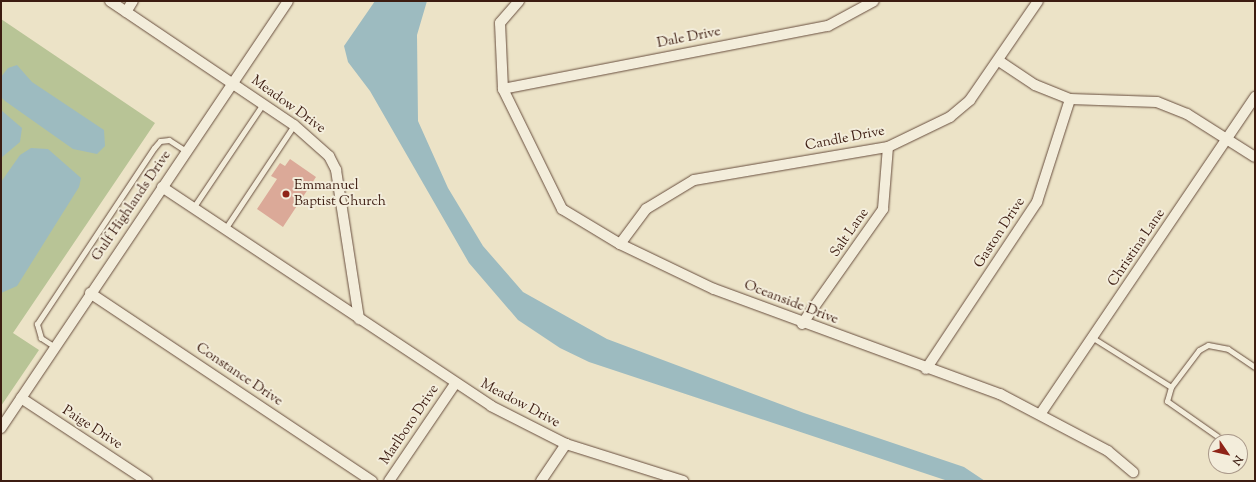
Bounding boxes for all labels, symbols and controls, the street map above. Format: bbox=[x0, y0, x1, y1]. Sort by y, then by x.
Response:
street label: Dale Drive bbox=[656, 24, 722, 52]
street label: Meadow Drive bbox=[248, 72, 328, 138]
street label: Candle Drive bbox=[804, 123, 886, 155]
street label: Gulf Highlands Drive bbox=[89, 147, 175, 265]
place label: Emmanuel Baptist Church bbox=[294, 178, 386, 210]
marker: Emmanuel Baptist Church bbox=[281, 189, 291, 199]
street label: Gaston Drive bbox=[971, 195, 1029, 271]
street label: Salt Lane bbox=[827, 205, 873, 261]
street label: Christina Lane bbox=[1105, 206, 1169, 290]
street label: Oceanside Drive bbox=[741, 277, 841, 329]
street label: Constance Drive bbox=[192, 340, 286, 410]
street label: Meadow Drive bbox=[477, 376, 563, 432]
street label: Marlboro Drive bbox=[377, 382, 443, 468]
street label: Paige Drive bbox=[59, 402, 125, 454]
north arrow bbox=[1208, 434, 1248, 474]
text: N bbox=[1228, 452, 1246, 468]

